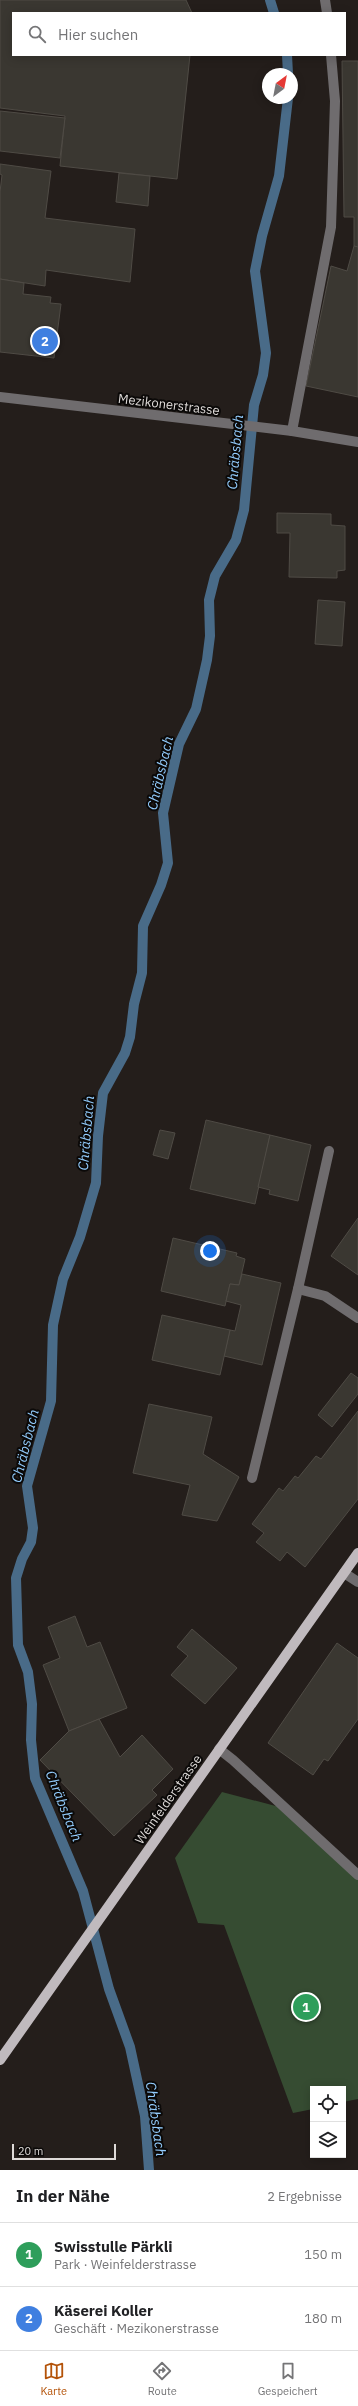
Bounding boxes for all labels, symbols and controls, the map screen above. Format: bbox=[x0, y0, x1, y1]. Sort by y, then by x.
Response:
search box bbox=[12, 12, 346, 56]
icon: search bbox=[26, 23, 48, 45]
text: Hier suchen bbox=[58, 25, 138, 44]
north arrow bbox=[262, 68, 298, 104]
pin: 2 bbox=[32, 326, 58, 356]
street label: Mezikonerstrasse bbox=[117, 390, 221, 419]
water label: Chräbsbach bbox=[223, 414, 247, 490]
water label: Chräbsbach bbox=[143, 734, 177, 812]
water label: Chräbsbach bbox=[74, 1095, 98, 1171]
your location bbox=[200, 1241, 220, 1261]
water label: Chräbsbach bbox=[7, 1407, 43, 1485]
street label: Weinfelderstrasse bbox=[131, 1751, 206, 1847]
water label: Chräbsbach bbox=[42, 1768, 86, 1844]
pin: 1 bbox=[293, 1992, 319, 2022]
water label: Chräbsbach bbox=[142, 2081, 170, 2157]
map controls bbox=[310, 2086, 346, 2158]
button: locate bbox=[310, 2086, 346, 2122]
button: layers bbox=[310, 2122, 346, 2158]
scale bar bbox=[12, 2142, 116, 2161]
text: 20 m bbox=[18, 2144, 43, 2158]
text: In der Nähe bbox=[16, 2185, 110, 2207]
text: 2 Ergebnisse bbox=[267, 2188, 342, 2205]
text: Swisstulle Pärkli bbox=[54, 2237, 173, 2256]
text: 1 bbox=[25, 2246, 33, 2263]
text: 150 m bbox=[304, 2246, 342, 2263]
text: Park · Weinfelderstrasse bbox=[54, 2256, 196, 2273]
text: Käserei Koller bbox=[54, 2301, 153, 2320]
text: 2 bbox=[25, 2310, 33, 2327]
text: 180 m bbox=[304, 2310, 342, 2327]
text: Geschäft · Mezikonerstrasse bbox=[54, 2320, 219, 2337]
tab: Karte bbox=[40, 2360, 67, 2398]
tab: Route bbox=[148, 2360, 177, 2398]
tab: Gespeichert bbox=[258, 2360, 318, 2398]

